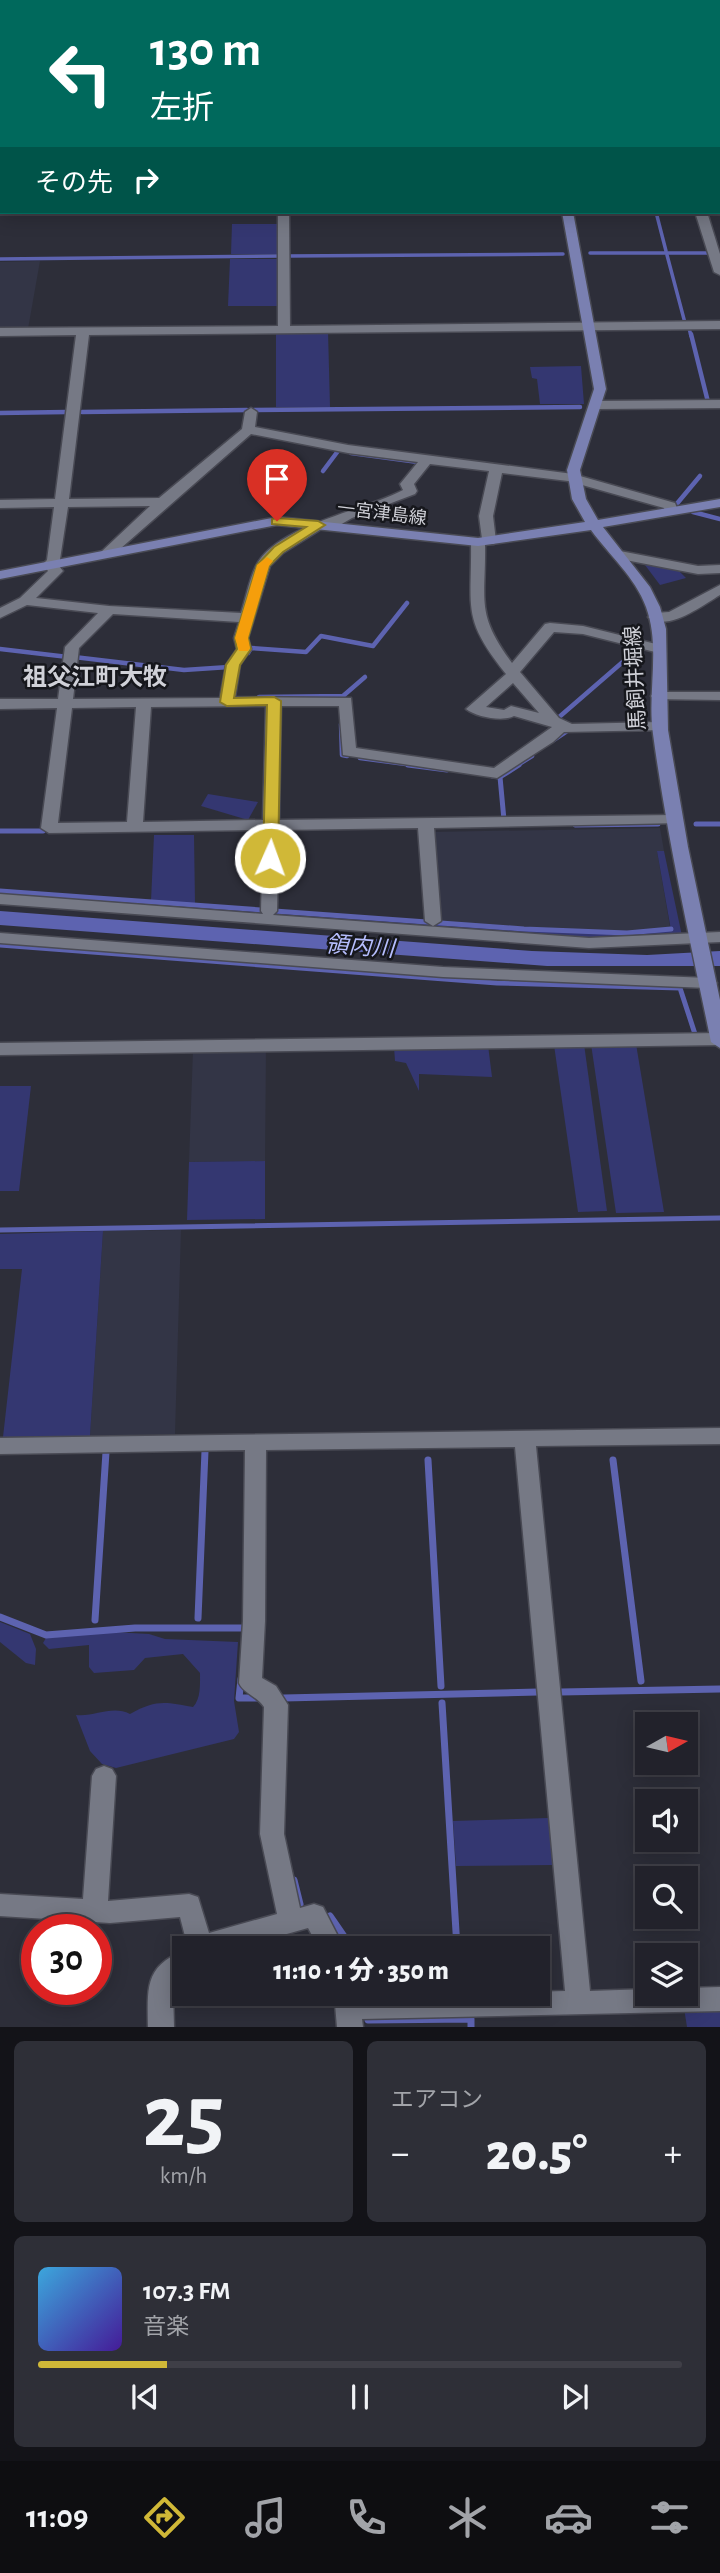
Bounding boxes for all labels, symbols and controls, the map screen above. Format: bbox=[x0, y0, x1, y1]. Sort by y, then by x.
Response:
text: 130 m bbox=[150, 26, 261, 75]
icon: left bbox=[35, 28, 126, 119]
text: 左折 bbox=[150, 92, 214, 124]
icon: right bbox=[127, 161, 165, 199]
text: その先 bbox=[35, 170, 113, 196]
pin bbox=[247, 449, 307, 521]
icon: arrive bbox=[258, 460, 296, 498]
street label: 一宮津島線 bbox=[336, 498, 428, 528]
street label: 馬飼井堀線 bbox=[621, 625, 649, 731]
district label: 祖父江町大牧 bbox=[23, 664, 167, 690]
position arrow bbox=[233, 821, 307, 895]
water label: 領内川 bbox=[325, 932, 398, 962]
north arrow bbox=[635, 1712, 698, 1774]
map controls bbox=[635, 1712, 698, 2006]
button: sound bbox=[635, 1789, 698, 1852]
button: search bbox=[635, 1866, 698, 1929]
speed limit sign: 30 bbox=[21, 1914, 112, 2005]
button: layers bbox=[635, 1943, 698, 2006]
text: 11:10 · 1 分 · 350 m bbox=[273, 1958, 449, 1984]
text: 25 bbox=[142, 2072, 225, 2163]
text: エアコン bbox=[391, 2089, 483, 2112]
text: 20.5° bbox=[486, 2127, 587, 2179]
text: − bbox=[391, 2135, 409, 2173]
text: + bbox=[664, 2135, 682, 2173]
text: km/h bbox=[160, 2165, 207, 2188]
text: 107.3 FM bbox=[143, 2278, 231, 2304]
text: 音楽 bbox=[143, 2316, 189, 2339]
icon: previous bbox=[126, 2378, 164, 2416]
icon: pause bbox=[341, 2378, 379, 2416]
icon: next bbox=[556, 2378, 594, 2416]
icon: directions bbox=[140, 2493, 189, 2542]
icon: music bbox=[241, 2493, 290, 2542]
icon: phone bbox=[342, 2493, 391, 2542]
icon: climate bbox=[443, 2493, 492, 2542]
icon: car bbox=[544, 2493, 593, 2542]
icon: filters bbox=[645, 2493, 694, 2542]
text: 11:09 bbox=[26, 2501, 88, 2533]

